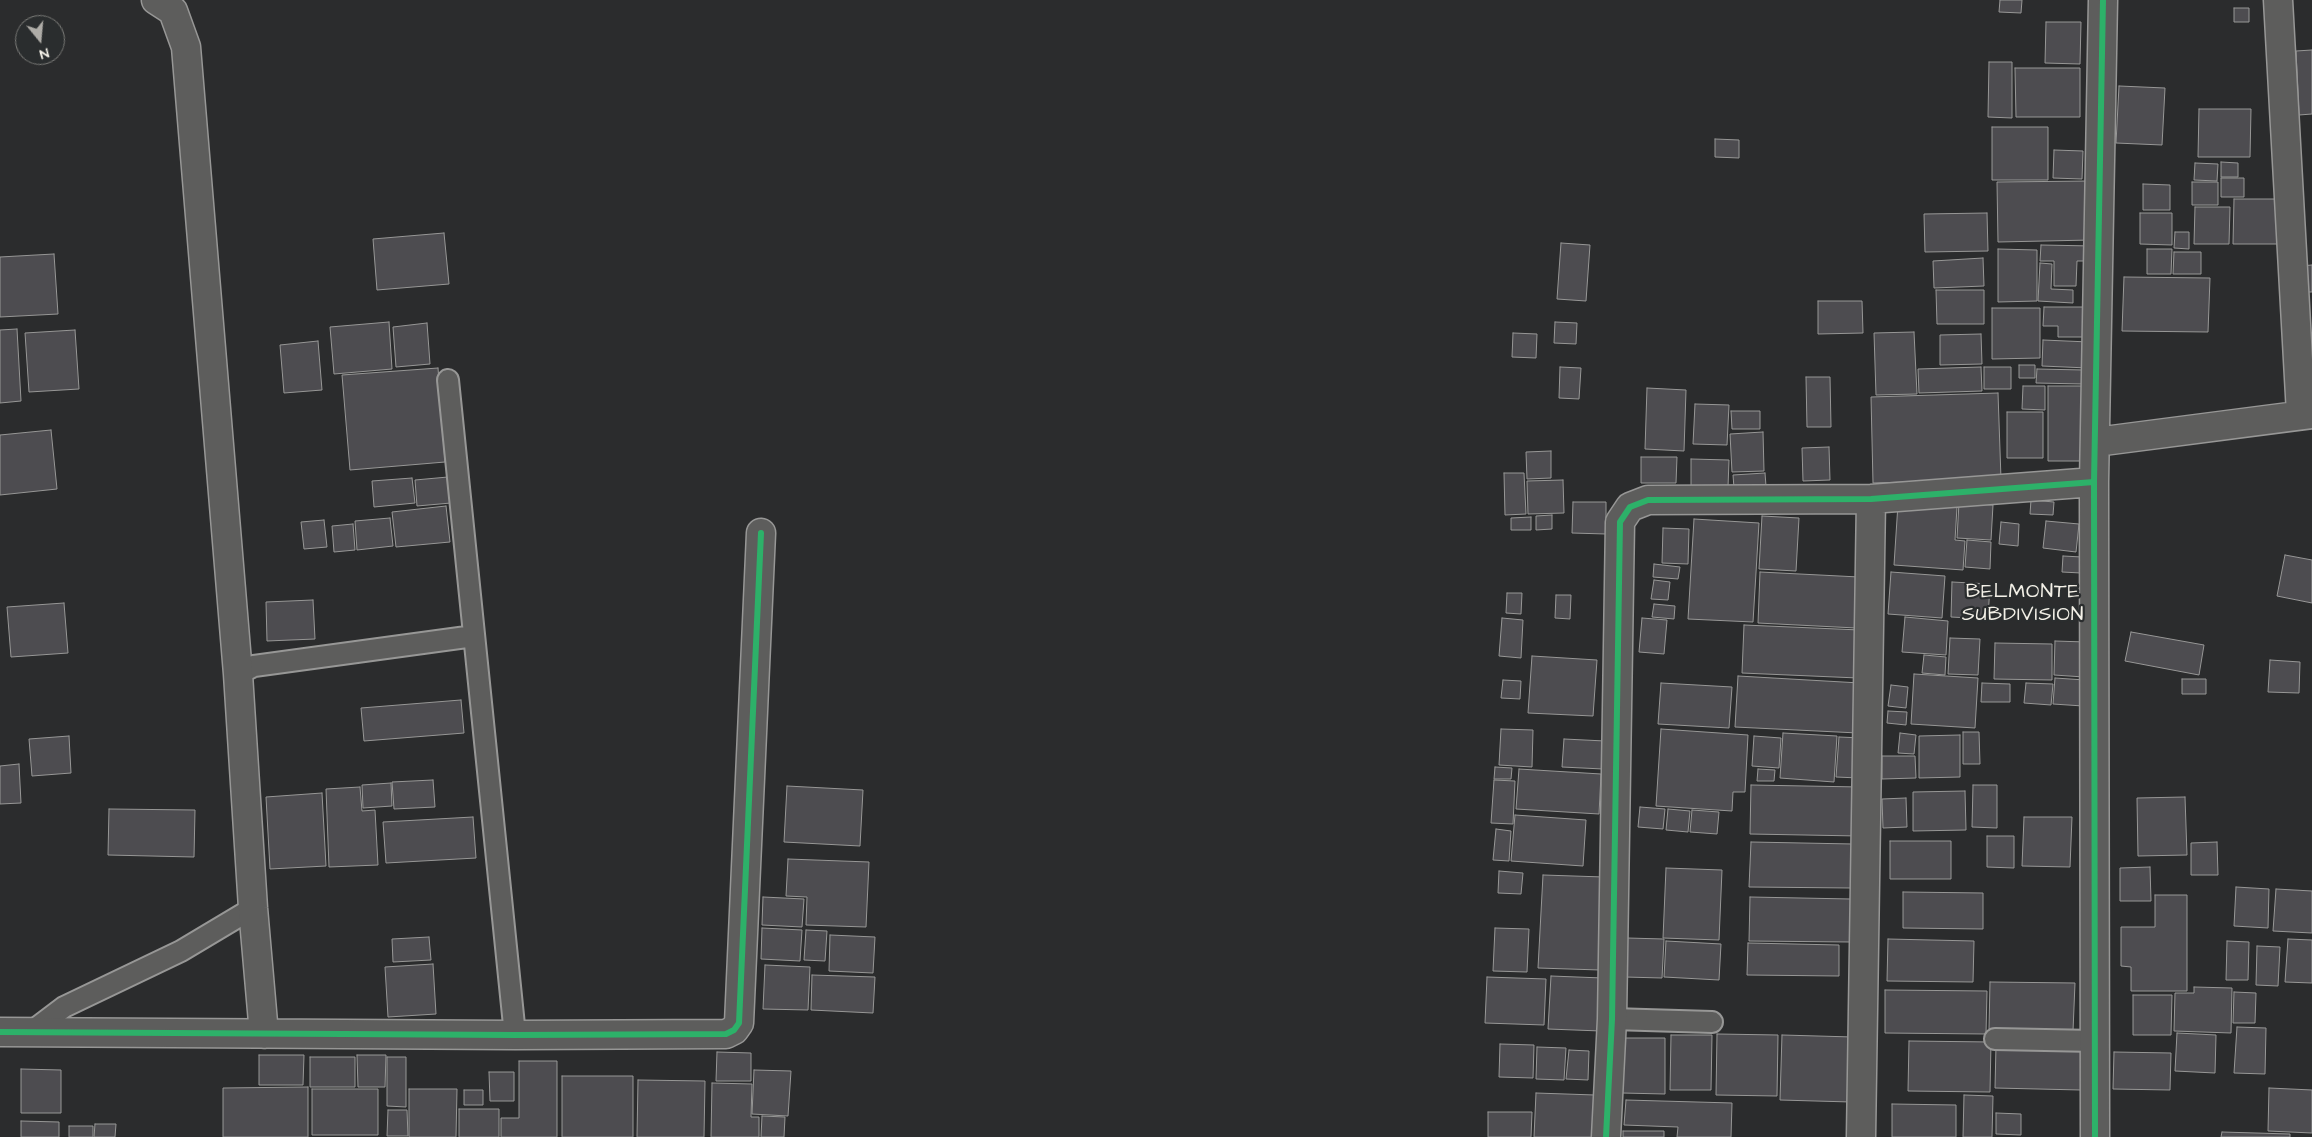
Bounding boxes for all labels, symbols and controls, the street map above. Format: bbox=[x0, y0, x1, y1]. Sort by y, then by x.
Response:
north arrow bbox=[15, 15, 65, 65]
text: N bbox=[37, 43, 51, 64]
district label: BELMONTE SUBDIVISION bbox=[1960, 581, 2086, 628]

